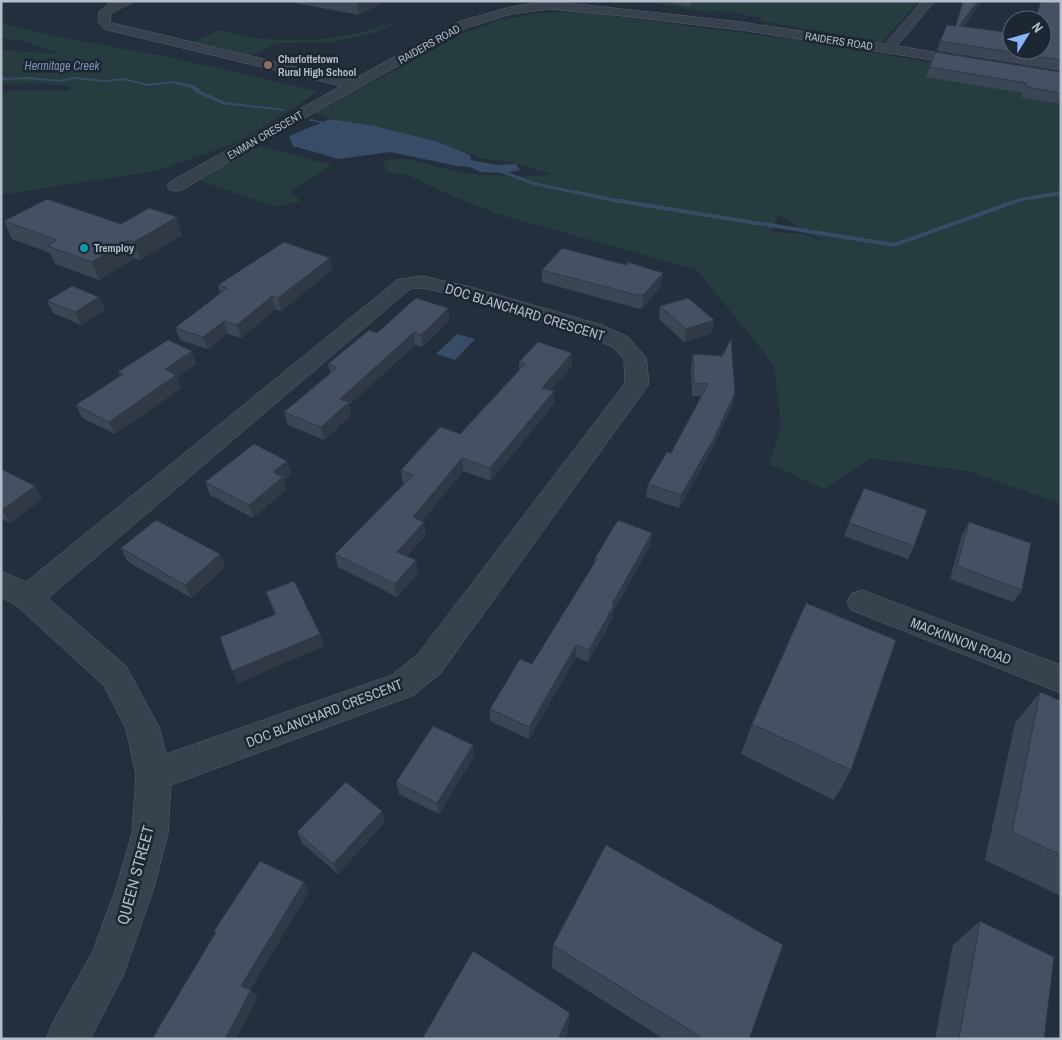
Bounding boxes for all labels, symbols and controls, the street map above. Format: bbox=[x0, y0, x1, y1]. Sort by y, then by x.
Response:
north arrow bbox=[1002, 10, 1052, 60]
text: N bbox=[1028, 18, 1047, 36]
street label: RAIDERS ROAD bbox=[396, 21, 462, 67]
street label: RAIDERS ROAD bbox=[804, 29, 874, 53]
place label: Charlottetown Rural High School bbox=[278, 52, 356, 79]
water label: Hermitage Creek bbox=[25, 58, 101, 74]
marker: Charlottetown Rural High School bbox=[262, 59, 274, 71]
street label: ENMAN CRESCENT bbox=[225, 108, 306, 162]
place label: Tremploy bbox=[94, 241, 134, 255]
marker: Tremploy bbox=[78, 242, 90, 254]
street label: DOC BLANCHARD CRESCENT bbox=[443, 279, 607, 345]
street label: MACKINNON ROAD bbox=[908, 614, 1014, 668]
street label: DOC BLANCHARD CRESCENT bbox=[243, 675, 405, 751]
street label: QUEEN STREET bbox=[111, 823, 159, 927]

